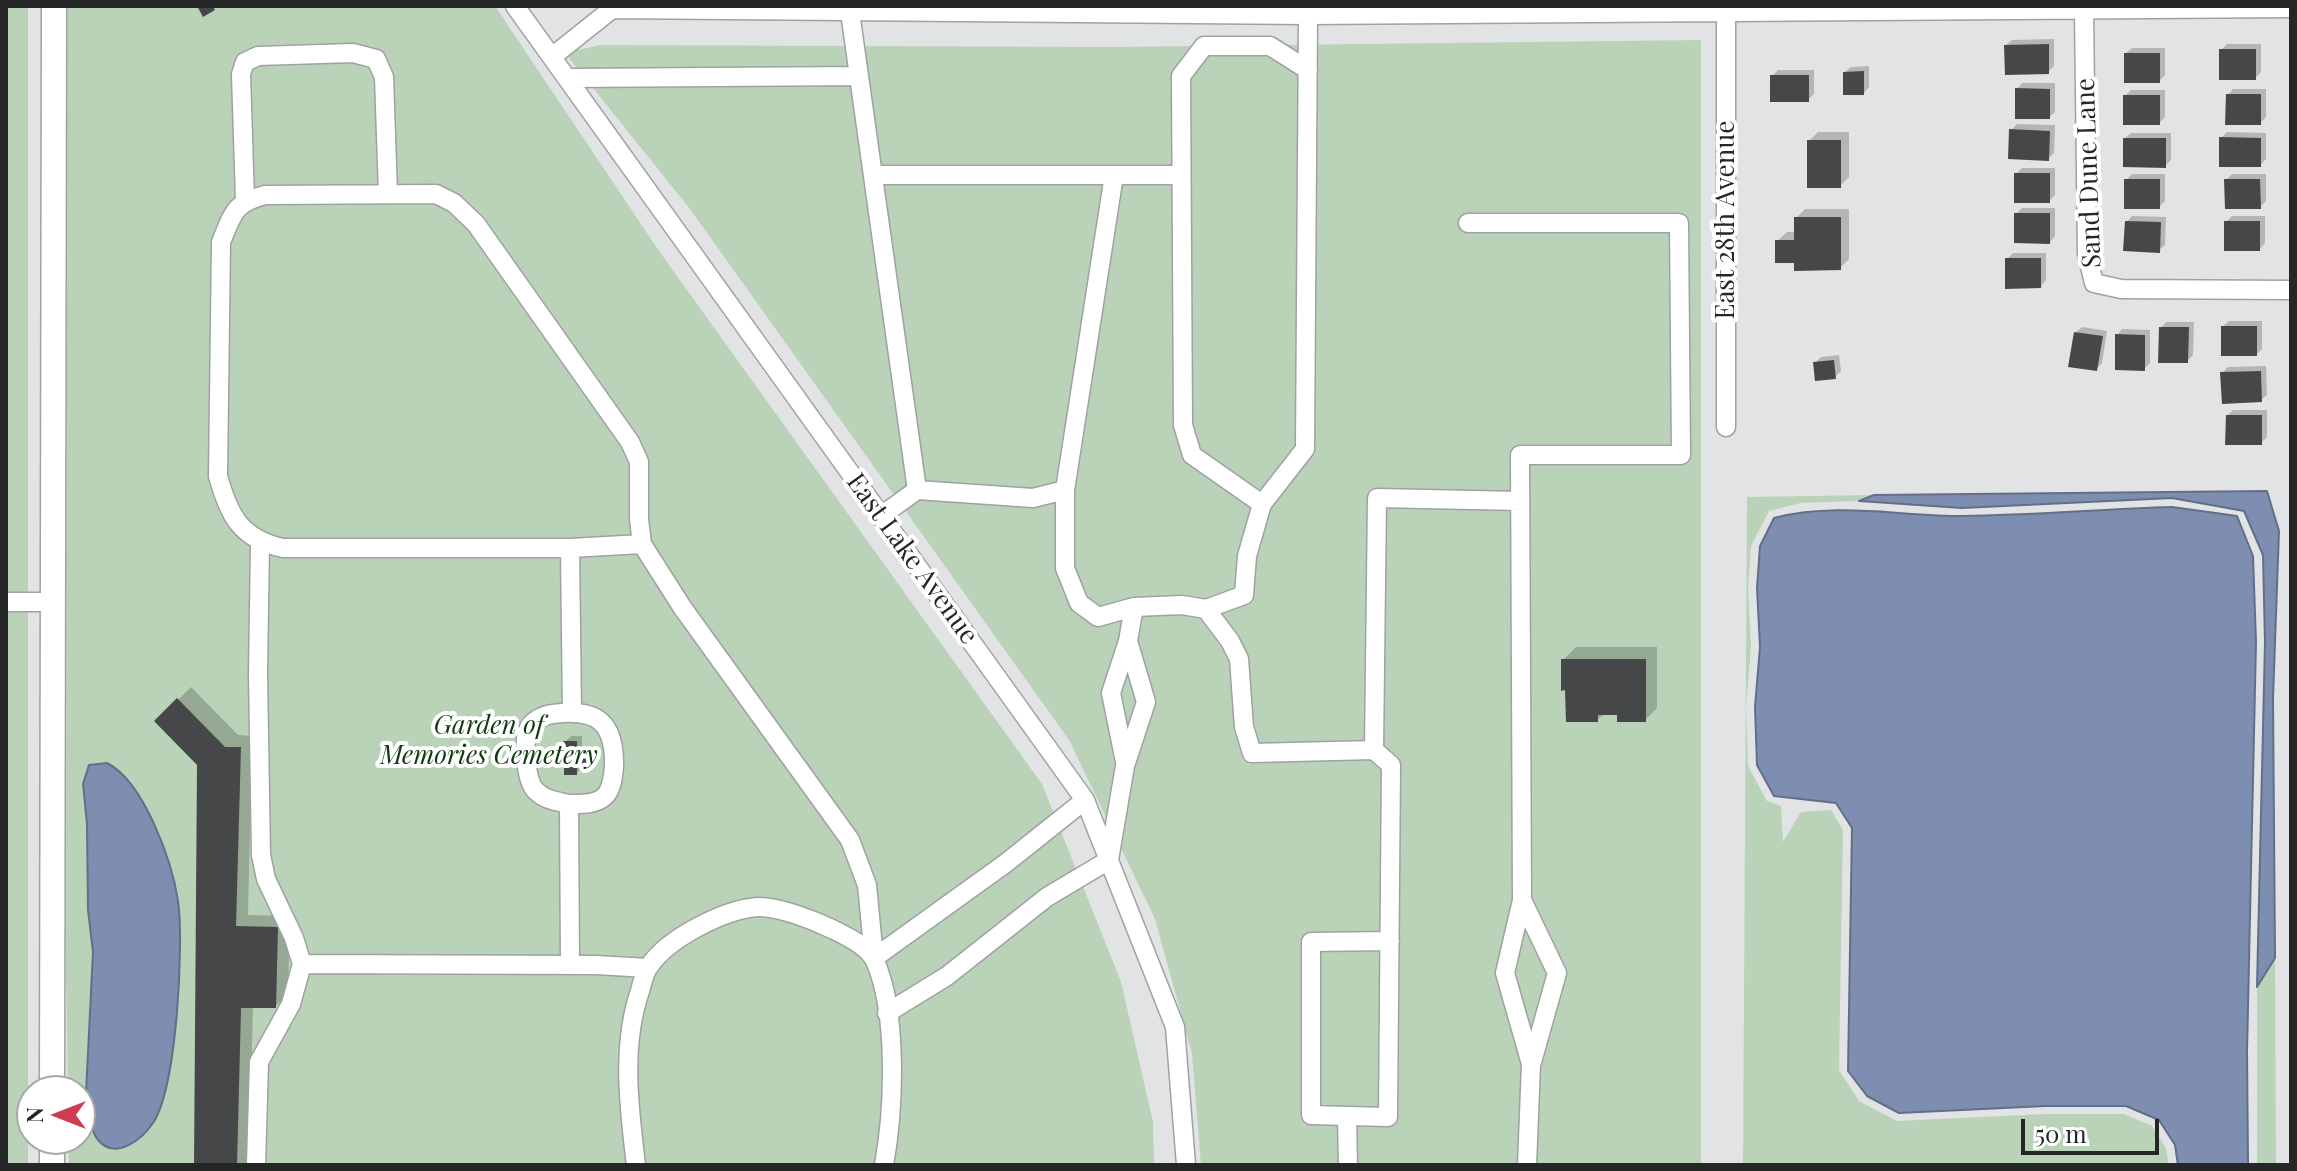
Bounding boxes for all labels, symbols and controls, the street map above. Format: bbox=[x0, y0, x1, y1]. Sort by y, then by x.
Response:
street label: Sand Dune Lane bbox=[2070, 77, 2108, 269]
street label: East 28th Avenue bbox=[1710, 121, 1742, 319]
street label: East Lake Avenue bbox=[840, 468, 984, 650]
park label: Garden of Memories Cemetery bbox=[380, 710, 598, 772]
north arrow bbox=[16, 1075, 96, 1155]
scale bar bbox=[2025, 1103, 2163, 1153]
text: N bbox=[19, 1107, 49, 1123]
text: 50 m bbox=[2035, 1117, 2087, 1149]

